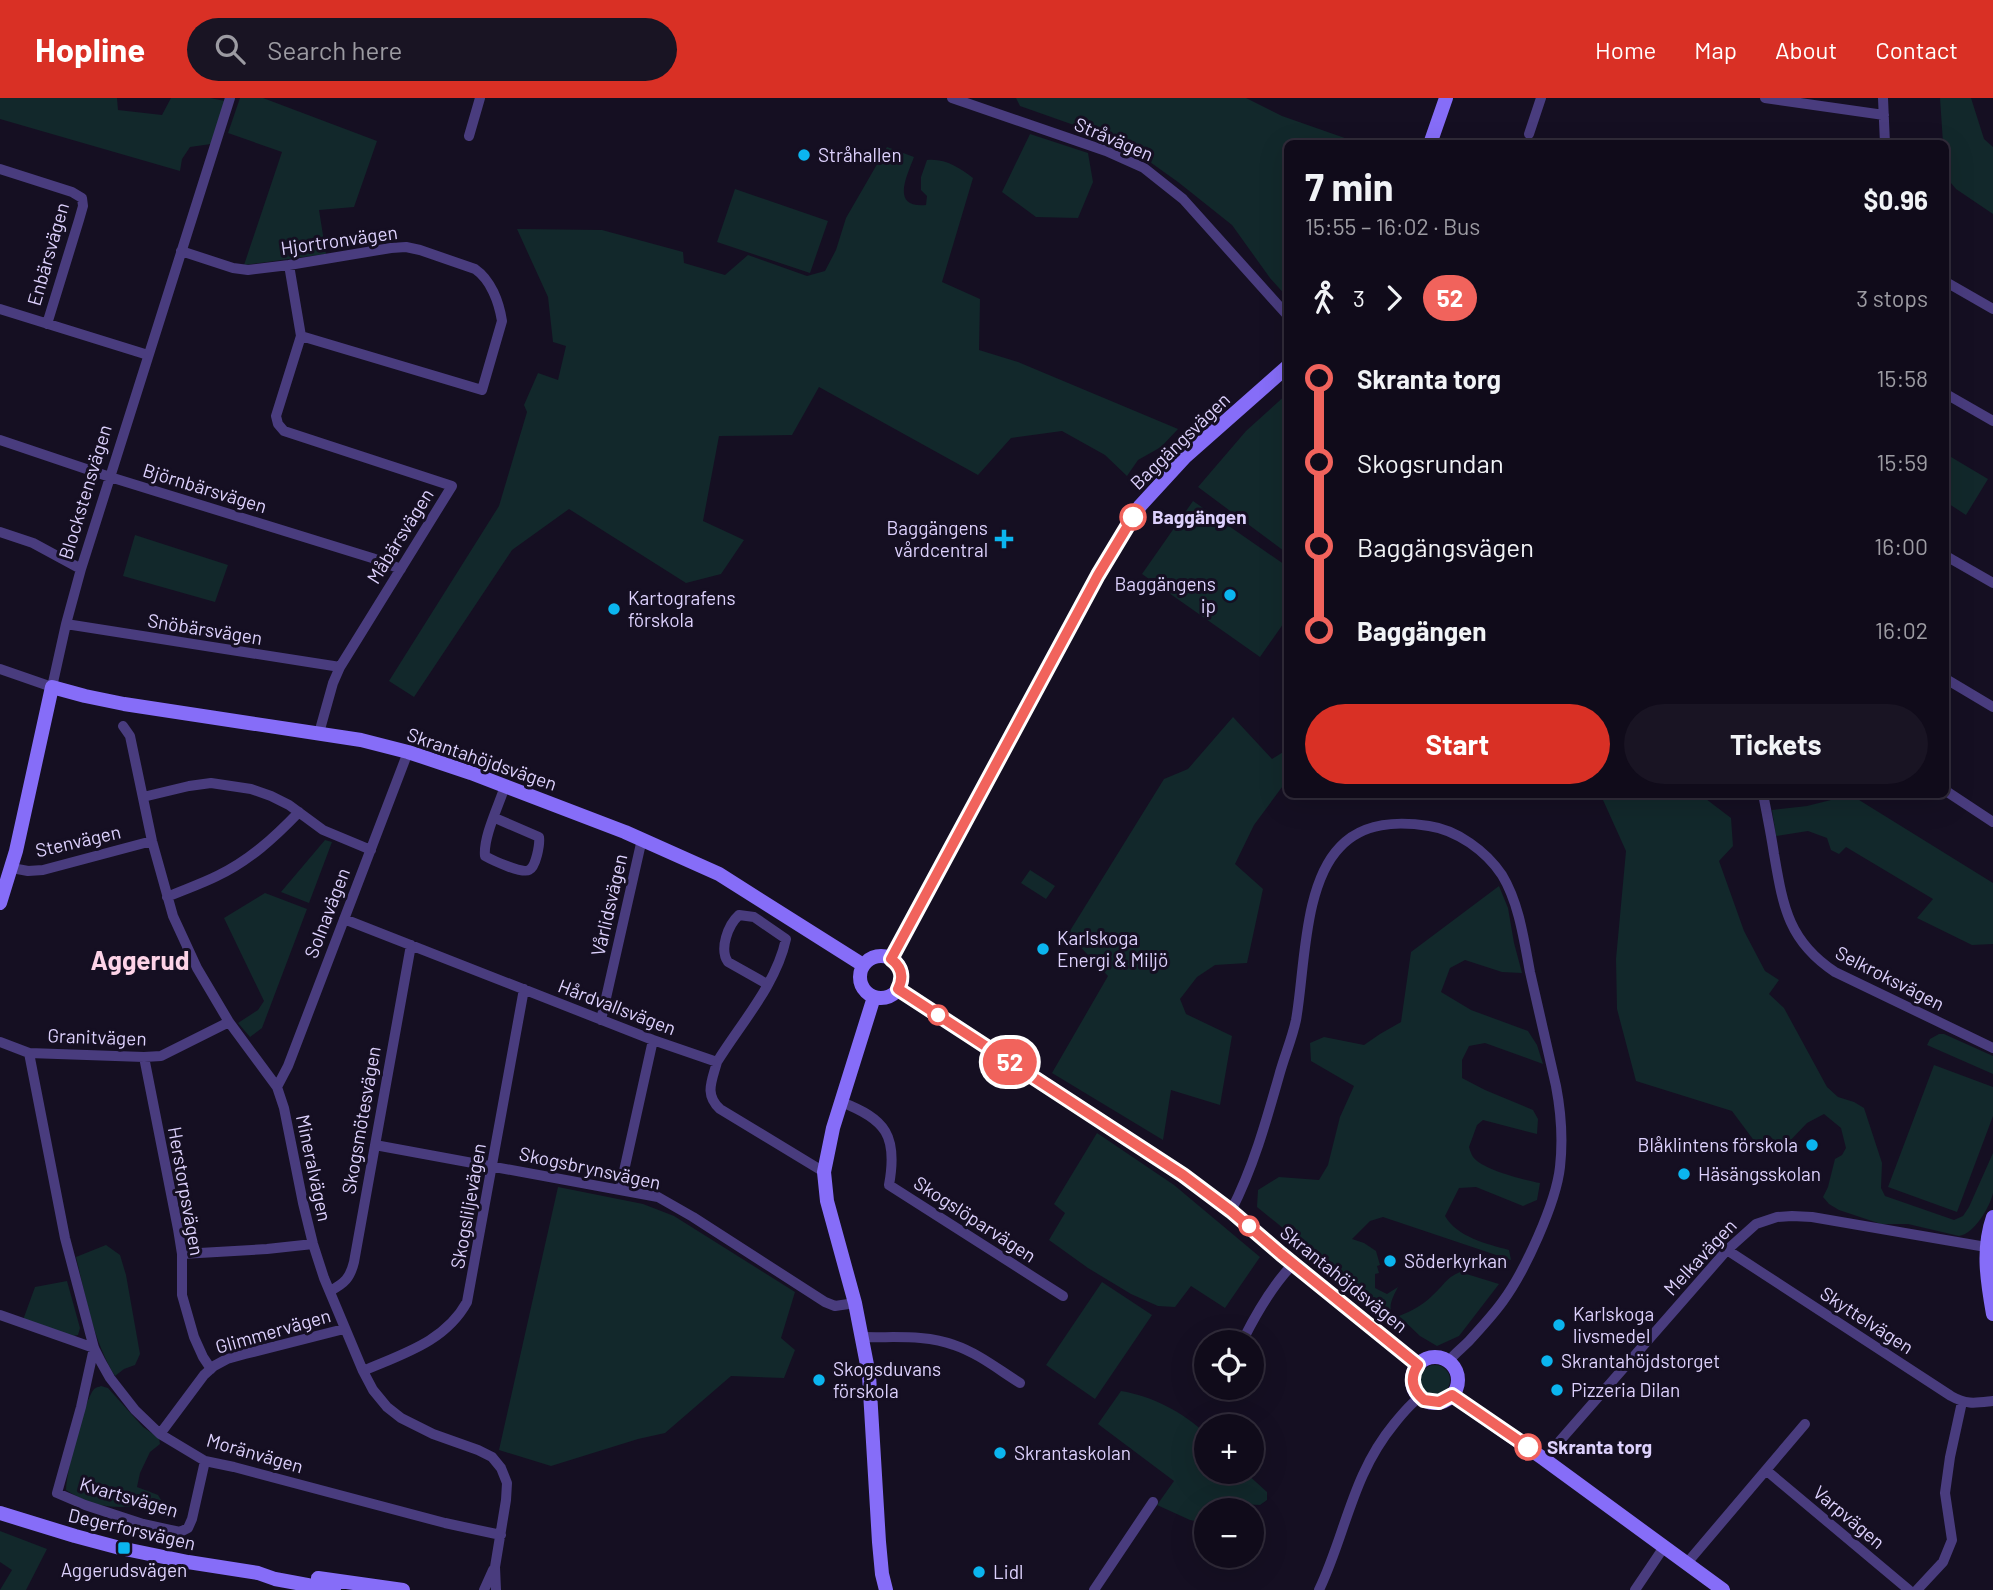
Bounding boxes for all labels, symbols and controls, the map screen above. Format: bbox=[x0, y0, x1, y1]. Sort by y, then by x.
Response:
search box bbox=[187, 18, 677, 81]
text: Hopline bbox=[35, 29, 145, 69]
icon: search bbox=[211, 30, 249, 68]
text: Search here bbox=[267, 34, 402, 65]
text: Home bbox=[1595, 35, 1656, 64]
text: Map bbox=[1694, 35, 1737, 64]
text: About bbox=[1775, 35, 1837, 64]
text: Contact bbox=[1875, 35, 1958, 64]
street label: Stråvägen bbox=[1071, 112, 1157, 165]
place label: Stråhallen bbox=[818, 143, 902, 166]
marker: Stråhallen bbox=[796, 147, 812, 163]
text: 7 min bbox=[1305, 163, 1394, 209]
text: $0.96 bbox=[1864, 184, 1928, 215]
street label: Enbärsvägen bbox=[22, 200, 73, 308]
text: 15:55 – 16:02 · Bus bbox=[1305, 212, 1480, 240]
street label: Hjortronvägen bbox=[279, 220, 399, 259]
icon: walk bbox=[1305, 279, 1343, 317]
icon: forward bbox=[1375, 279, 1413, 317]
text: 52 bbox=[1437, 283, 1463, 312]
text: 3 bbox=[1353, 284, 1365, 312]
text: 3 stops bbox=[1856, 284, 1928, 312]
text: Skranta torg bbox=[1357, 363, 1501, 394]
text: 15:58 bbox=[1877, 364, 1928, 392]
street label: Baggängsvägen bbox=[1125, 387, 1234, 494]
street label: Blockstensvägen bbox=[53, 422, 116, 562]
text: Skogsrundan bbox=[1357, 447, 1504, 478]
text: 15:59 bbox=[1877, 448, 1928, 476]
street label: Björnbärsvägen bbox=[140, 458, 270, 517]
street label: Måbärsvägen bbox=[361, 484, 438, 588]
marker: Baggängen bbox=[1120, 504, 1146, 530]
place label: Baggängen bbox=[1152, 505, 1247, 528]
place label: Baggängens vårdcentral bbox=[887, 516, 988, 561]
marker: Baggängens vårdcentral bbox=[994, 529, 1014, 549]
text: Baggängsvägen bbox=[1357, 531, 1534, 562]
text: 16:00 bbox=[1874, 532, 1928, 560]
place label: Baggängens ip bbox=[1115, 572, 1216, 617]
place label: Kartografens förskola bbox=[628, 586, 736, 631]
marker: Baggängens ip bbox=[1222, 587, 1238, 603]
marker: Kartografens förskola bbox=[606, 601, 622, 617]
street label: Snöbärsvägen bbox=[146, 608, 264, 649]
text: Baggängen bbox=[1357, 615, 1487, 646]
text: 16:02 bbox=[1875, 616, 1928, 644]
button: Start bbox=[1305, 704, 1610, 784]
button: Tickets bbox=[1624, 704, 1928, 784]
street label: Skrantahöjdsvägen bbox=[404, 722, 560, 795]
street label: Stenvägen bbox=[33, 820, 123, 861]
street label: Vårlidsvägen bbox=[586, 852, 631, 958]
street label: Solnavägen bbox=[299, 864, 354, 961]
place label: Karlskoga Energi & Miljö bbox=[1057, 926, 1168, 971]
street label: Selkroksvägen bbox=[1832, 940, 1949, 1015]
marker: Karlskoga Energi & Miljö bbox=[1035, 941, 1051, 957]
district label: Aggerud bbox=[91, 944, 189, 975]
street label: Hårdvallsvägen bbox=[555, 974, 679, 1040]
unlabelled marker bbox=[928, 1005, 948, 1025]
street label: Granitvägen bbox=[47, 1023, 147, 1050]
line badge: 52 bbox=[978, 1039, 1042, 1085]
street label: Skogsmötesvägen bbox=[336, 1044, 385, 1196]
text: 52 bbox=[997, 1047, 1023, 1076]
street label: Mineralvägen bbox=[292, 1112, 337, 1223]
street label: Herstorpsvägen bbox=[164, 1125, 209, 1257]
place label: Blåklintens förskola bbox=[1637, 1133, 1798, 1156]
marker: Blåklintens förskola bbox=[1804, 1137, 1820, 1153]
street label: Skogsliljevägen bbox=[445, 1141, 490, 1270]
street label: Skogsbrynsvägen bbox=[517, 1141, 663, 1194]
place label: Häsängsskolan bbox=[1698, 1162, 1821, 1185]
marker: Häsängsskolan bbox=[1676, 1166, 1692, 1182]
street label: Skogslöparvägen bbox=[910, 1171, 1041, 1267]
street label: Melkavägen bbox=[1658, 1214, 1741, 1300]
unlabelled marker bbox=[1239, 1216, 1259, 1236]
street label: Skrantahöjdsvägen bbox=[1276, 1220, 1413, 1337]
place label: Söderkyrkan bbox=[1404, 1249, 1507, 1272]
marker: Söderkyrkan bbox=[1382, 1253, 1398, 1269]
street label: Skyttelvägen bbox=[1816, 1281, 1918, 1358]
place label: Karlskoga livsmedel bbox=[1573, 1302, 1654, 1347]
street label: Glimmervägen bbox=[213, 1303, 333, 1358]
marker: Karlskoga livsmedel bbox=[1551, 1317, 1567, 1333]
map controls bbox=[1194, 1330, 1264, 1568]
button: locate bbox=[1194, 1330, 1264, 1400]
place label: Skrantahöjdstorget bbox=[1561, 1349, 1720, 1372]
marker: Skrantahöjdstorget bbox=[1539, 1353, 1555, 1369]
place label: Skogsduvans förskola bbox=[833, 1357, 941, 1402]
marker: Skogsduvans förskola bbox=[811, 1372, 827, 1388]
place label: Pizzeria Dilan bbox=[1571, 1378, 1680, 1401]
marker: Pizzeria Dilan bbox=[1549, 1382, 1565, 1398]
button: + bbox=[1194, 1414, 1264, 1484]
street label: Moränvägen bbox=[204, 1428, 306, 1477]
marker: Skranta torg bbox=[1515, 1434, 1541, 1460]
place label: Skranta torg bbox=[1547, 1435, 1652, 1458]
place label: Skrantaskolan bbox=[1014, 1441, 1131, 1464]
marker: Skrantaskolan bbox=[992, 1445, 1008, 1461]
street label: Kvartsvägen bbox=[77, 1471, 181, 1522]
street label: Varpvägen bbox=[1809, 1480, 1890, 1553]
button: − bbox=[1194, 1498, 1264, 1568]
street label: Degerforsvägen bbox=[66, 1503, 198, 1554]
marker: Aggerudsvägen bbox=[116, 1540, 132, 1556]
place label: Aggerudsvägen bbox=[61, 1558, 187, 1581]
place label: Lidl bbox=[993, 1560, 1023, 1583]
marker: Lidl bbox=[971, 1564, 987, 1580]

